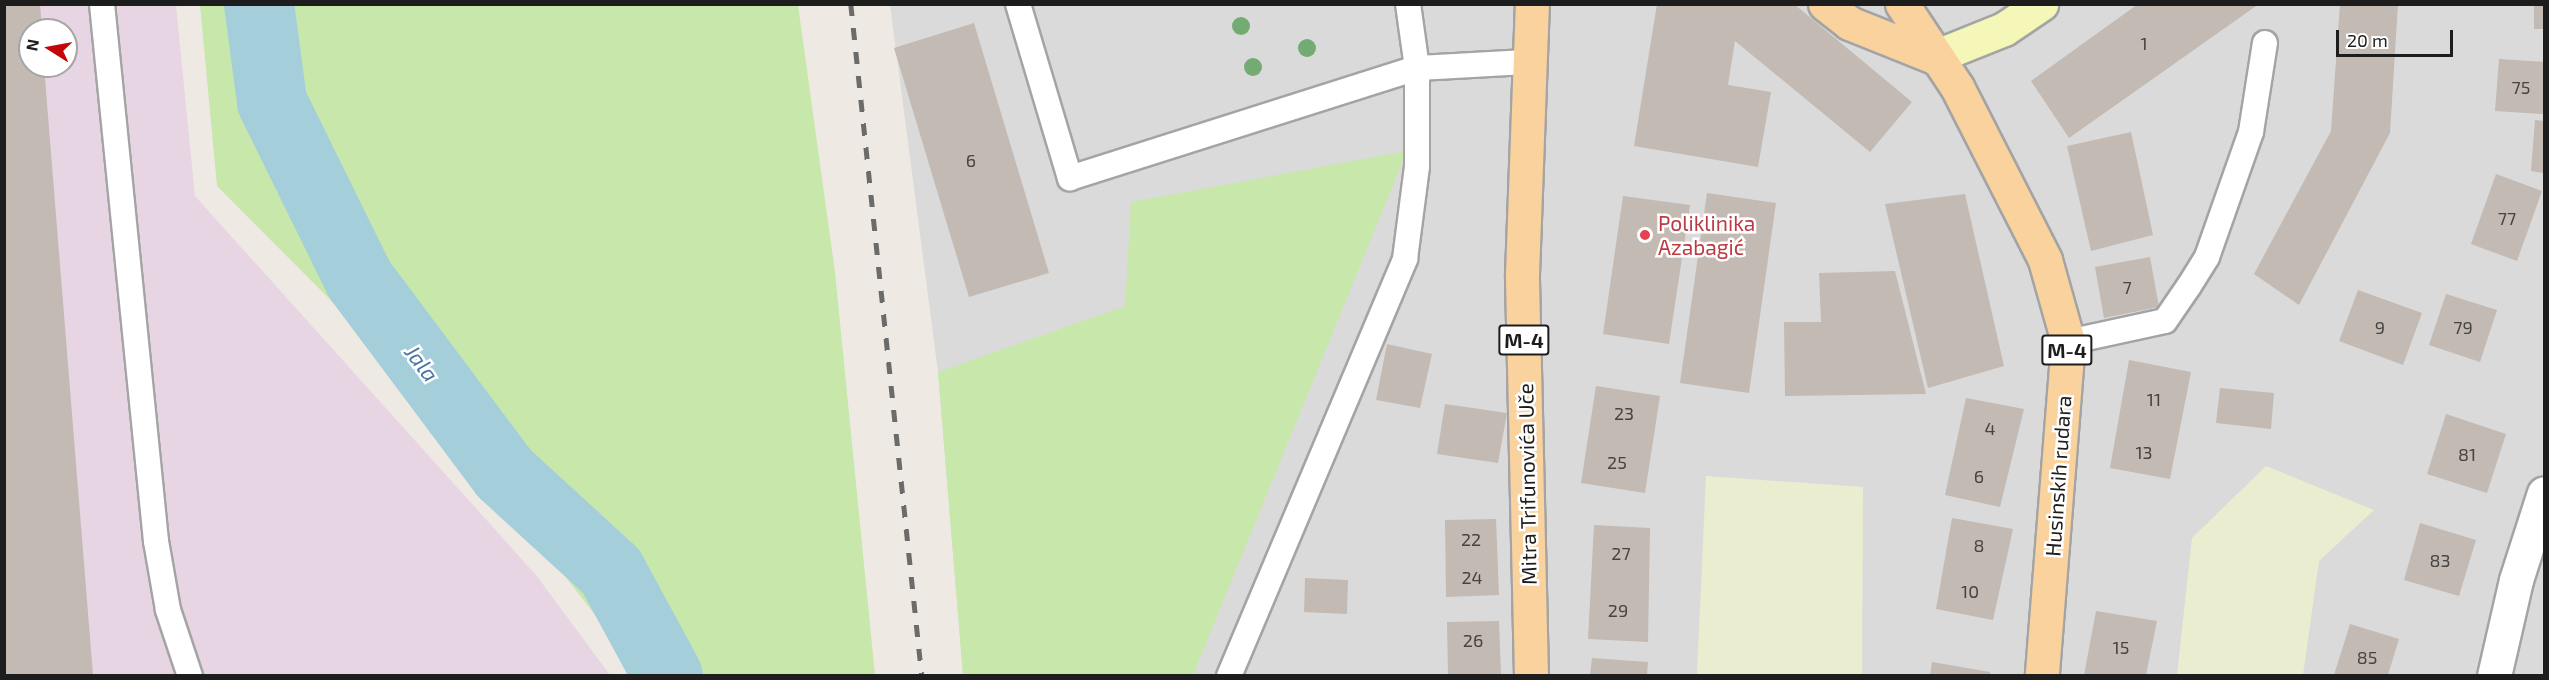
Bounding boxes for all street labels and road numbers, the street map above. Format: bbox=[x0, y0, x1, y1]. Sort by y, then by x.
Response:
road number: M-4 bbox=[1497, 323, 1551, 357]
road number: M-4 bbox=[2040, 333, 2094, 367]
street label: Mitra Trifunovića Uče bbox=[1513, 383, 1541, 585]
street label: Husinskih rudara bbox=[2040, 395, 2076, 557]

